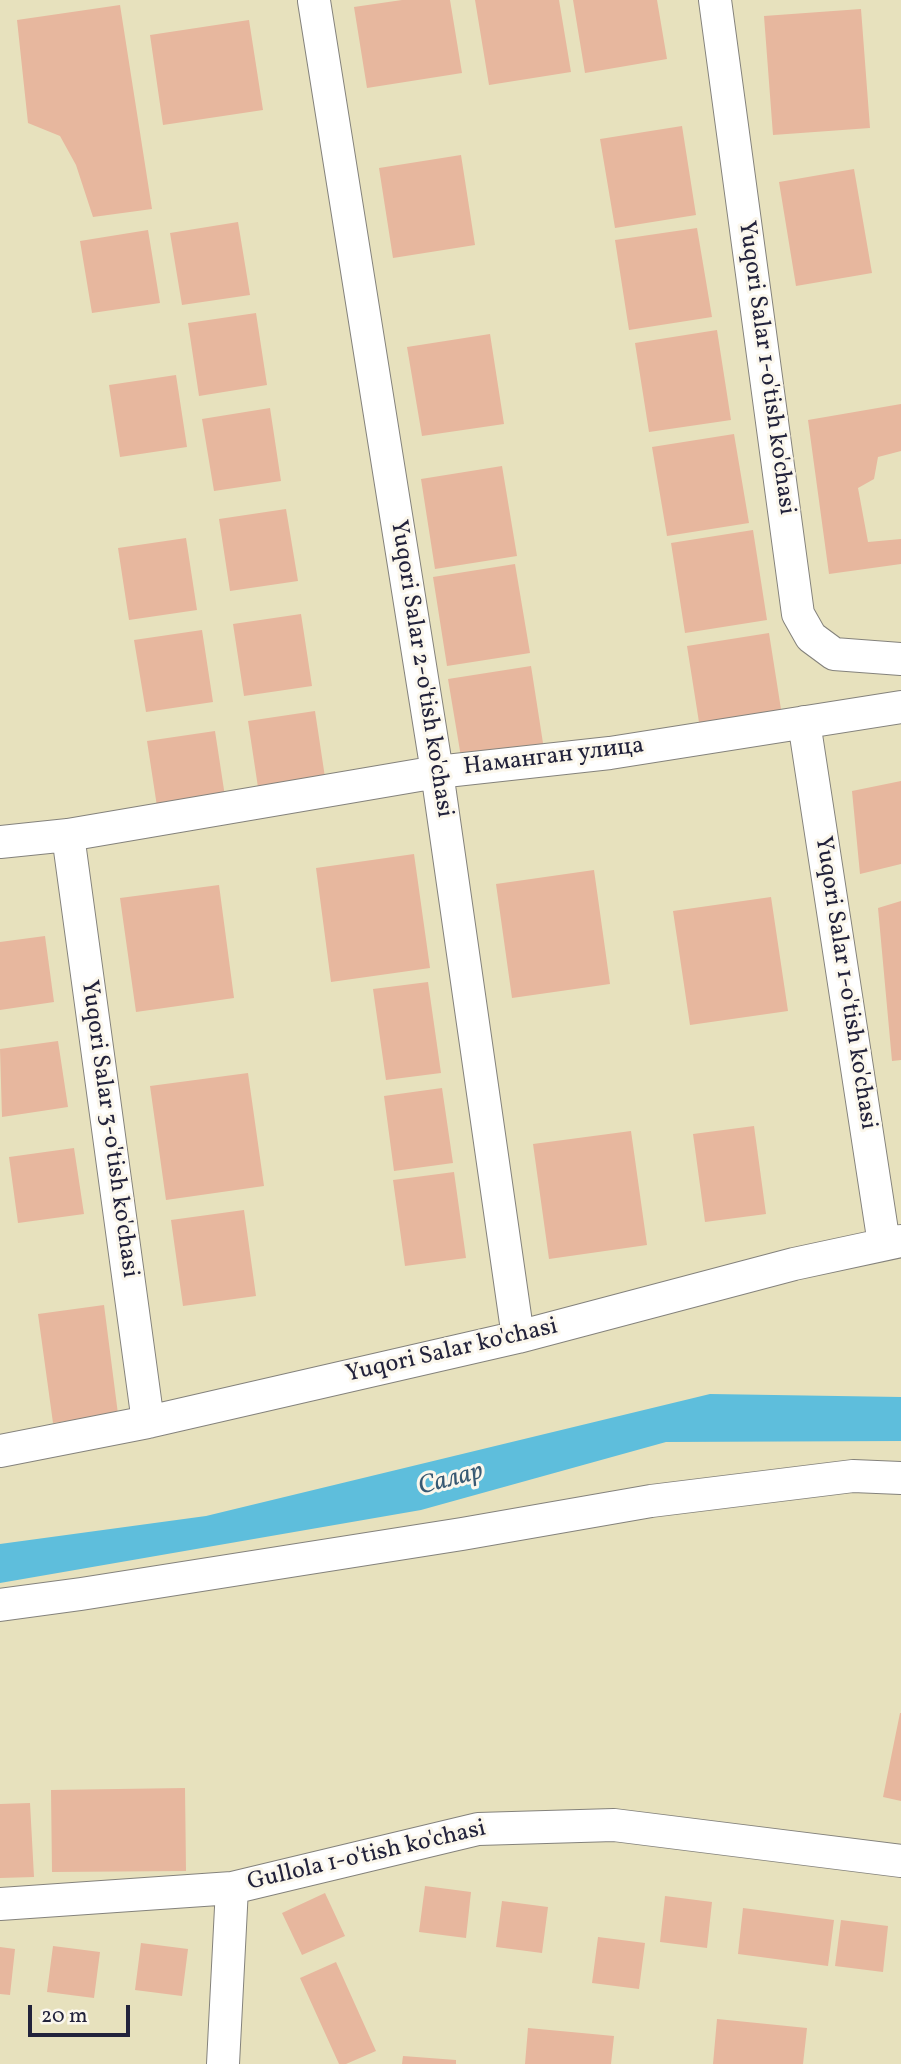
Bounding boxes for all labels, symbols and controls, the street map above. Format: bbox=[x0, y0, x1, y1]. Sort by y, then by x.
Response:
street label: Yuqori Salar 1-o'tish ko'chasi bbox=[730, 219, 800, 517]
street label: Yuqori Salar 2-o'tish ko'chasi bbox=[382, 518, 458, 820]
street label: Наманган улица bbox=[462, 733, 646, 783]
street label: Yuqori Salar 1-o'tish ko'chasi bbox=[807, 834, 881, 1132]
street label: Yuqori Salar 3-o'tish ko'chasi bbox=[73, 978, 143, 1280]
street label: Yuqori Salar ko'chasi bbox=[343, 1314, 561, 1390]
water label: Салар bbox=[415, 1457, 487, 1505]
street label: Gullola 1-o'tish ko'chasi bbox=[245, 1816, 489, 1898]
scale bar bbox=[32, 1990, 133, 2034]
text: 20 m bbox=[41, 2002, 87, 2031]

